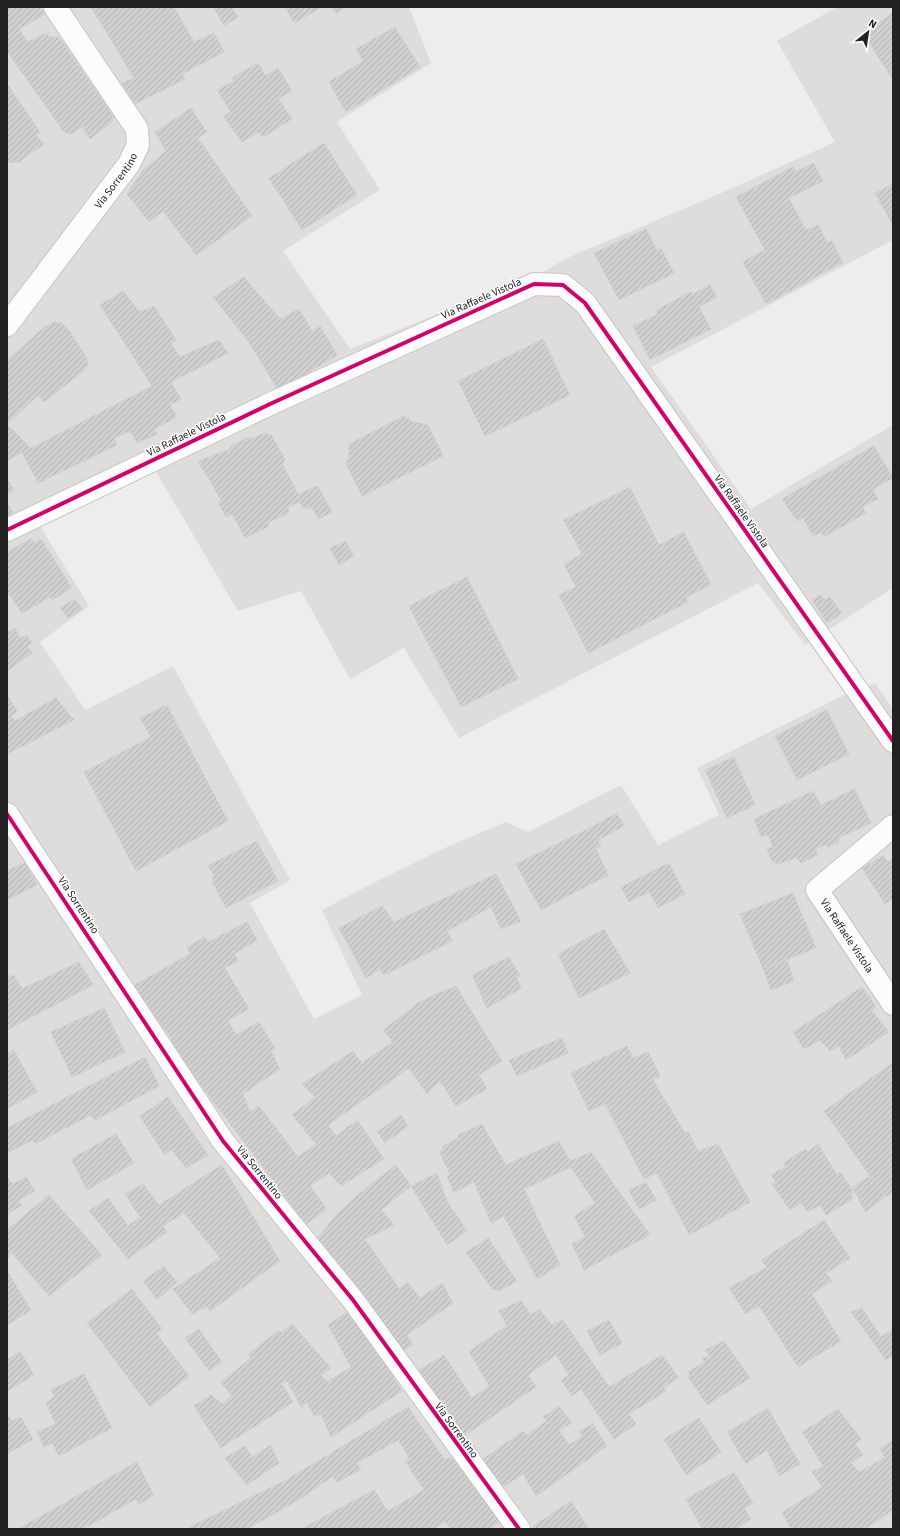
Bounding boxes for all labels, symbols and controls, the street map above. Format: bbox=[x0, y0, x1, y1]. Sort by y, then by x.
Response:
north arrow bbox=[848, 12, 888, 52]
text: N bbox=[866, 15, 880, 32]
street label: Via Sorrentino bbox=[91, 150, 141, 212]
street label: Via Raffaele Vistola bbox=[439, 274, 524, 323]
street label: Via Raffaele Vistola bbox=[144, 409, 228, 460]
street label: Via Raffaele Vistola bbox=[711, 472, 772, 551]
street label: Via Sorrentino bbox=[54, 874, 103, 937]
street label: Via Raffaele Vistola bbox=[817, 896, 877, 976]
street label: Via Sorrentino bbox=[233, 1142, 286, 1202]
street label: Via Sorrentino bbox=[431, 1399, 482, 1461]

